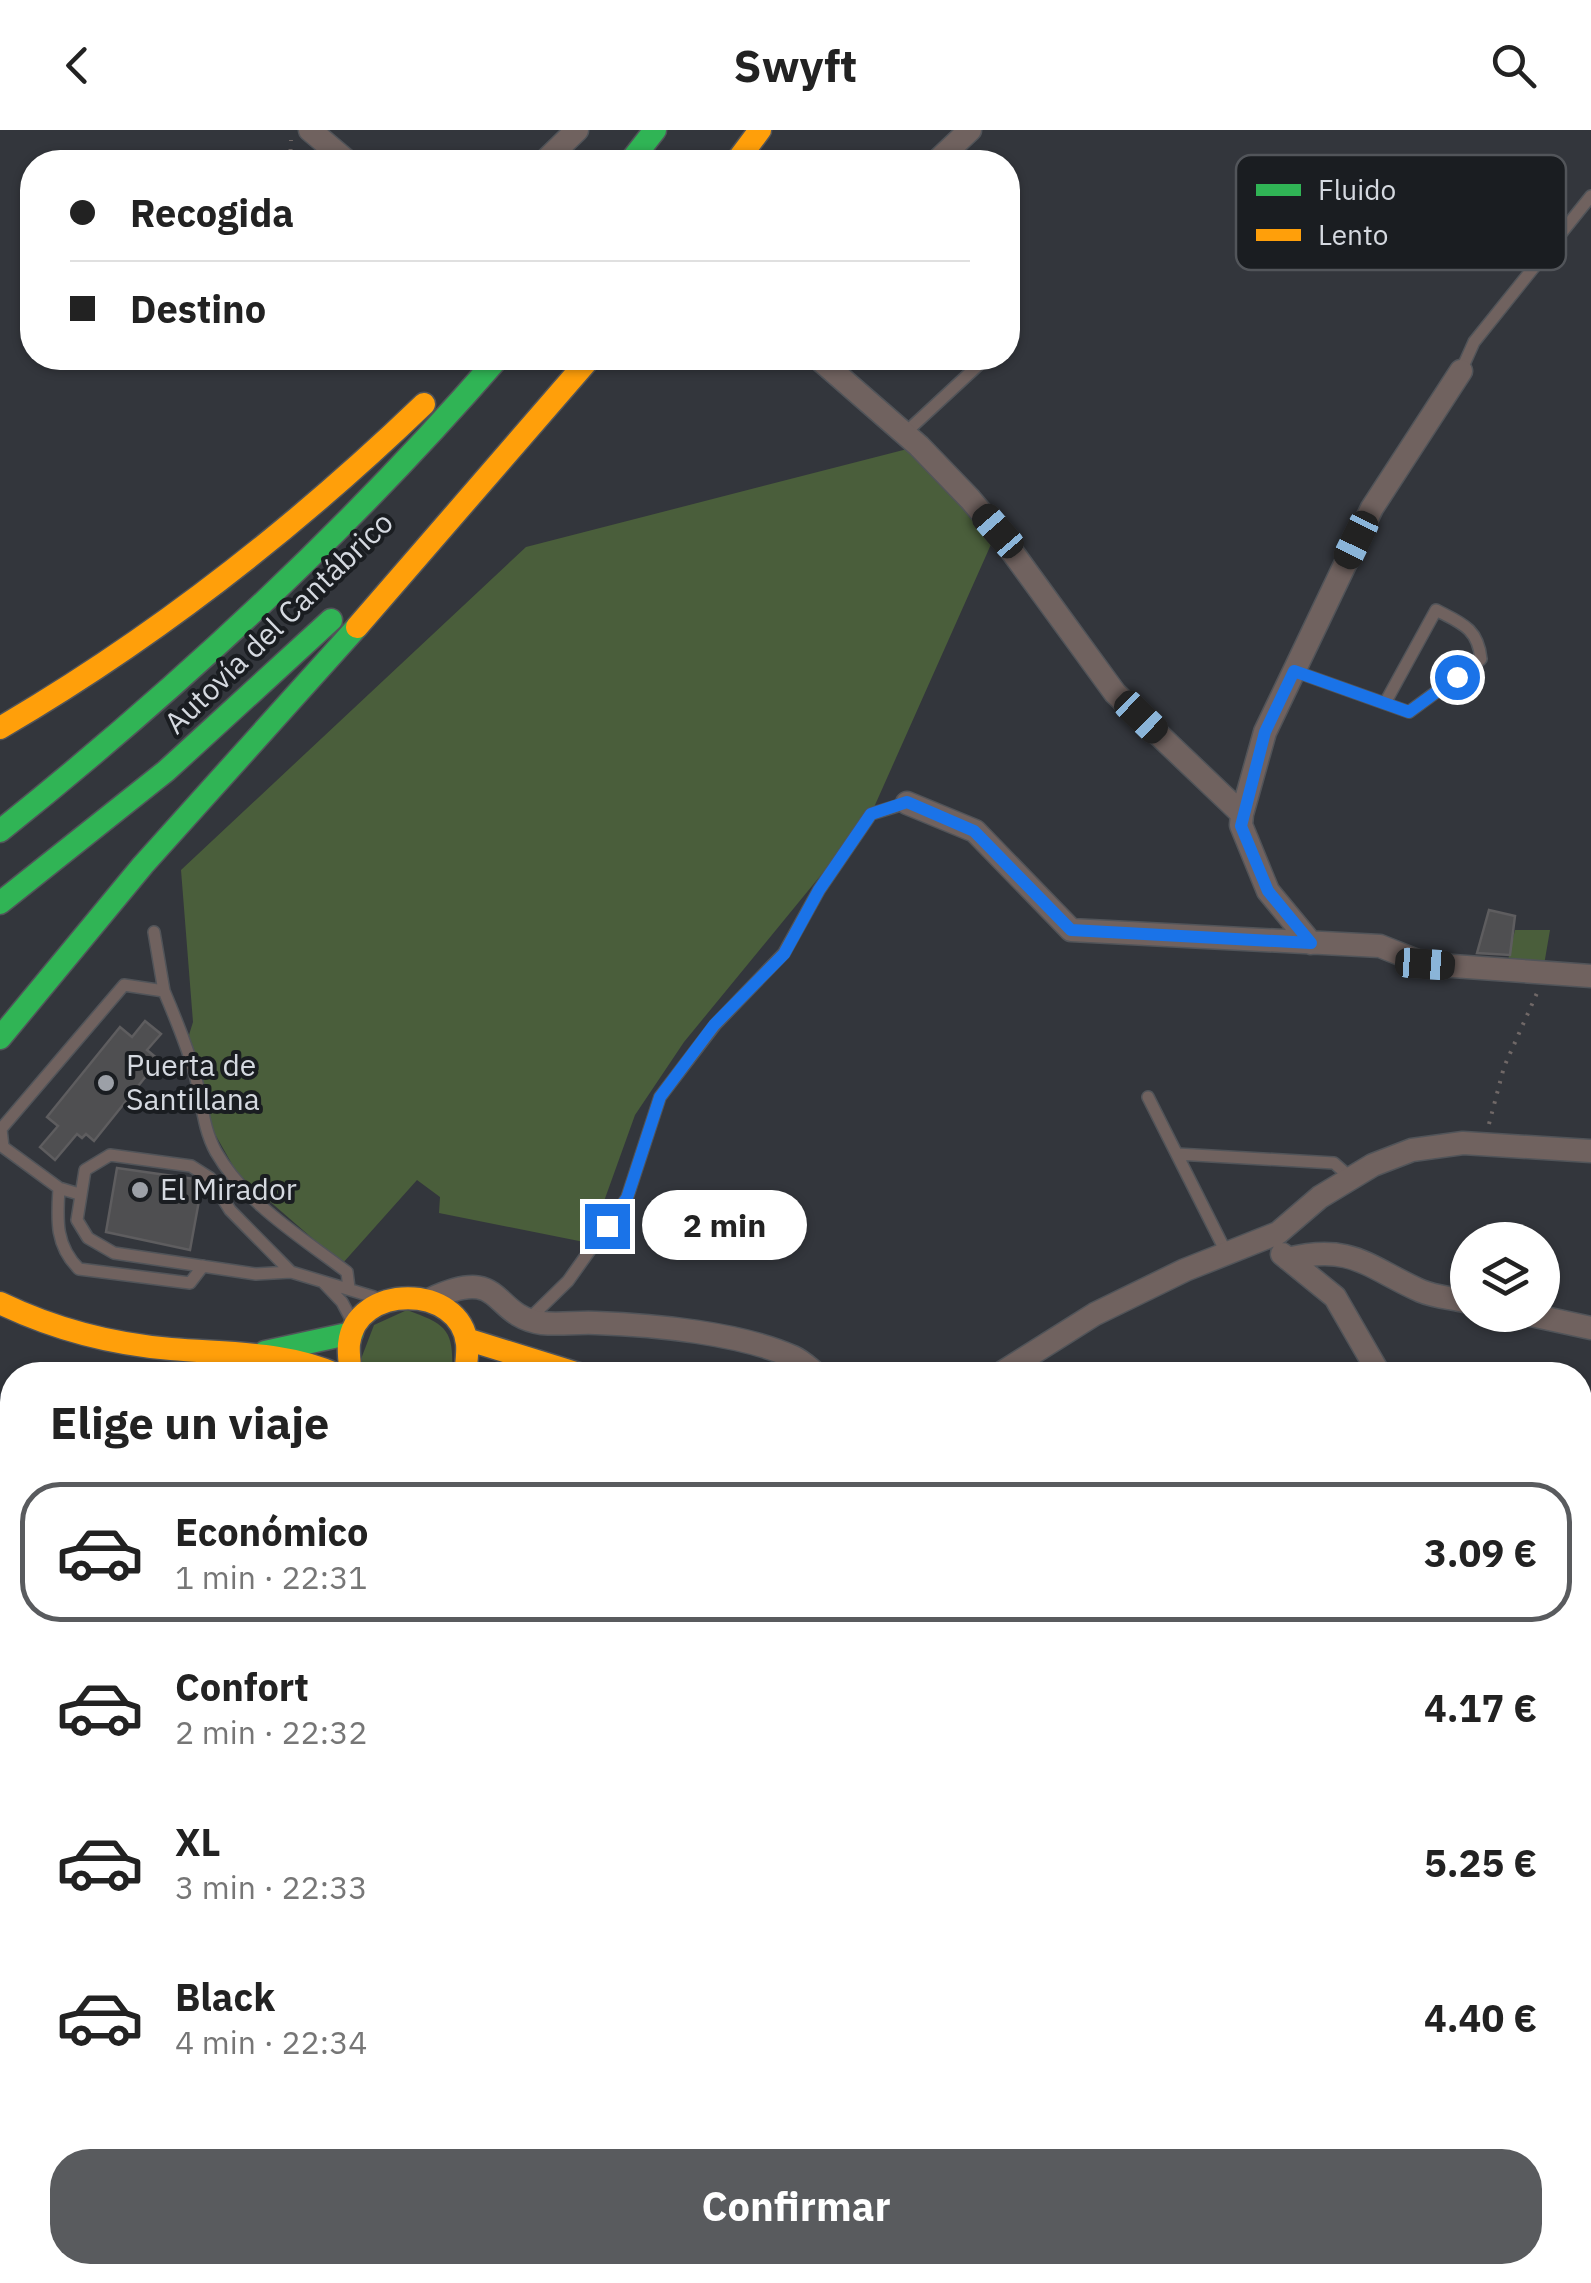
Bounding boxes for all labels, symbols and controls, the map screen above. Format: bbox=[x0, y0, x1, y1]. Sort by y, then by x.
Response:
text: Swyft bbox=[734, 36, 857, 94]
icon: back bbox=[50, 38, 105, 93]
icon: search bbox=[1486, 38, 1541, 93]
legend bbox=[1236, 155, 1566, 270]
text: Fluido bbox=[1318, 171, 1396, 208]
text: Recogida bbox=[130, 188, 294, 237]
text: Lento bbox=[1318, 216, 1388, 253]
text: Destino bbox=[130, 284, 266, 333]
car bbox=[967, 499, 1029, 563]
street label: Autovía del Cantábrico bbox=[155, 502, 401, 741]
car bbox=[1329, 506, 1383, 574]
route start bbox=[1435, 655, 1480, 700]
car bbox=[1109, 685, 1173, 749]
car bbox=[1394, 947, 1456, 981]
place label: Puerta de Santillana bbox=[126, 1045, 260, 1118]
marker: Puerta de Santillana bbox=[95, 1072, 117, 1094]
place label: El Mirador bbox=[160, 1169, 297, 1208]
marker: El Mirador bbox=[129, 1179, 151, 1201]
callout: 2 min bbox=[642, 1191, 807, 1261]
route end bbox=[585, 1204, 630, 1249]
text: 2 min bbox=[683, 1204, 766, 1246]
map controls bbox=[1450, 1222, 1560, 1332]
button: layers bbox=[1450, 1222, 1560, 1332]
text: Elige un viaje bbox=[50, 1393, 329, 1451]
icon: car bbox=[55, 1507, 145, 1597]
text: Económico bbox=[175, 1507, 368, 1556]
text: 3.09 € bbox=[1424, 1528, 1537, 1577]
text: 1 min · 22:31 bbox=[175, 1556, 368, 1598]
icon: car bbox=[55, 1662, 145, 1752]
text: Confort bbox=[175, 1662, 309, 1711]
text: 4.17 € bbox=[1424, 1683, 1537, 1732]
text: 2 min · 22:32 bbox=[175, 1711, 368, 1753]
icon: car bbox=[55, 1817, 145, 1907]
text: XL bbox=[175, 1817, 221, 1866]
text: 5.25 € bbox=[1424, 1838, 1537, 1887]
text: 3 min · 22:33 bbox=[175, 1866, 368, 1908]
icon: car bbox=[55, 1972, 145, 2062]
text: Black bbox=[175, 1972, 275, 2021]
text: 4.40 € bbox=[1424, 1993, 1537, 2042]
text: 4 min · 22:34 bbox=[175, 2021, 368, 2063]
button: Confirmar bbox=[50, 2149, 1542, 2264]

